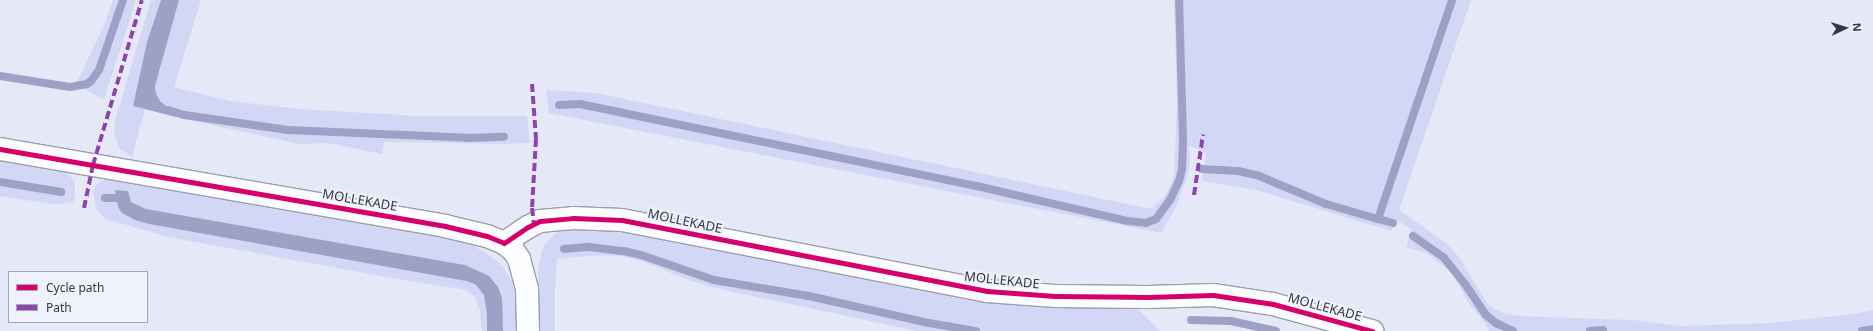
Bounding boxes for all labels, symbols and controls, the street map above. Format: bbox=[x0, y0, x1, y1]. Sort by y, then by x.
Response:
north arrow bbox=[1825, 8, 1865, 48]
text: N bbox=[1850, 22, 1865, 32]
street label: MOLLEKADE bbox=[321, 186, 399, 214]
street label: MOLLEKADE bbox=[646, 205, 724, 237]
street label: MOLLEKADE bbox=[963, 268, 1041, 292]
legend bbox=[8, 271, 148, 323]
text: Cycle path bbox=[46, 279, 104, 296]
street label: MOLLEKADE bbox=[1286, 290, 1364, 324]
text: Path bbox=[46, 299, 72, 316]

